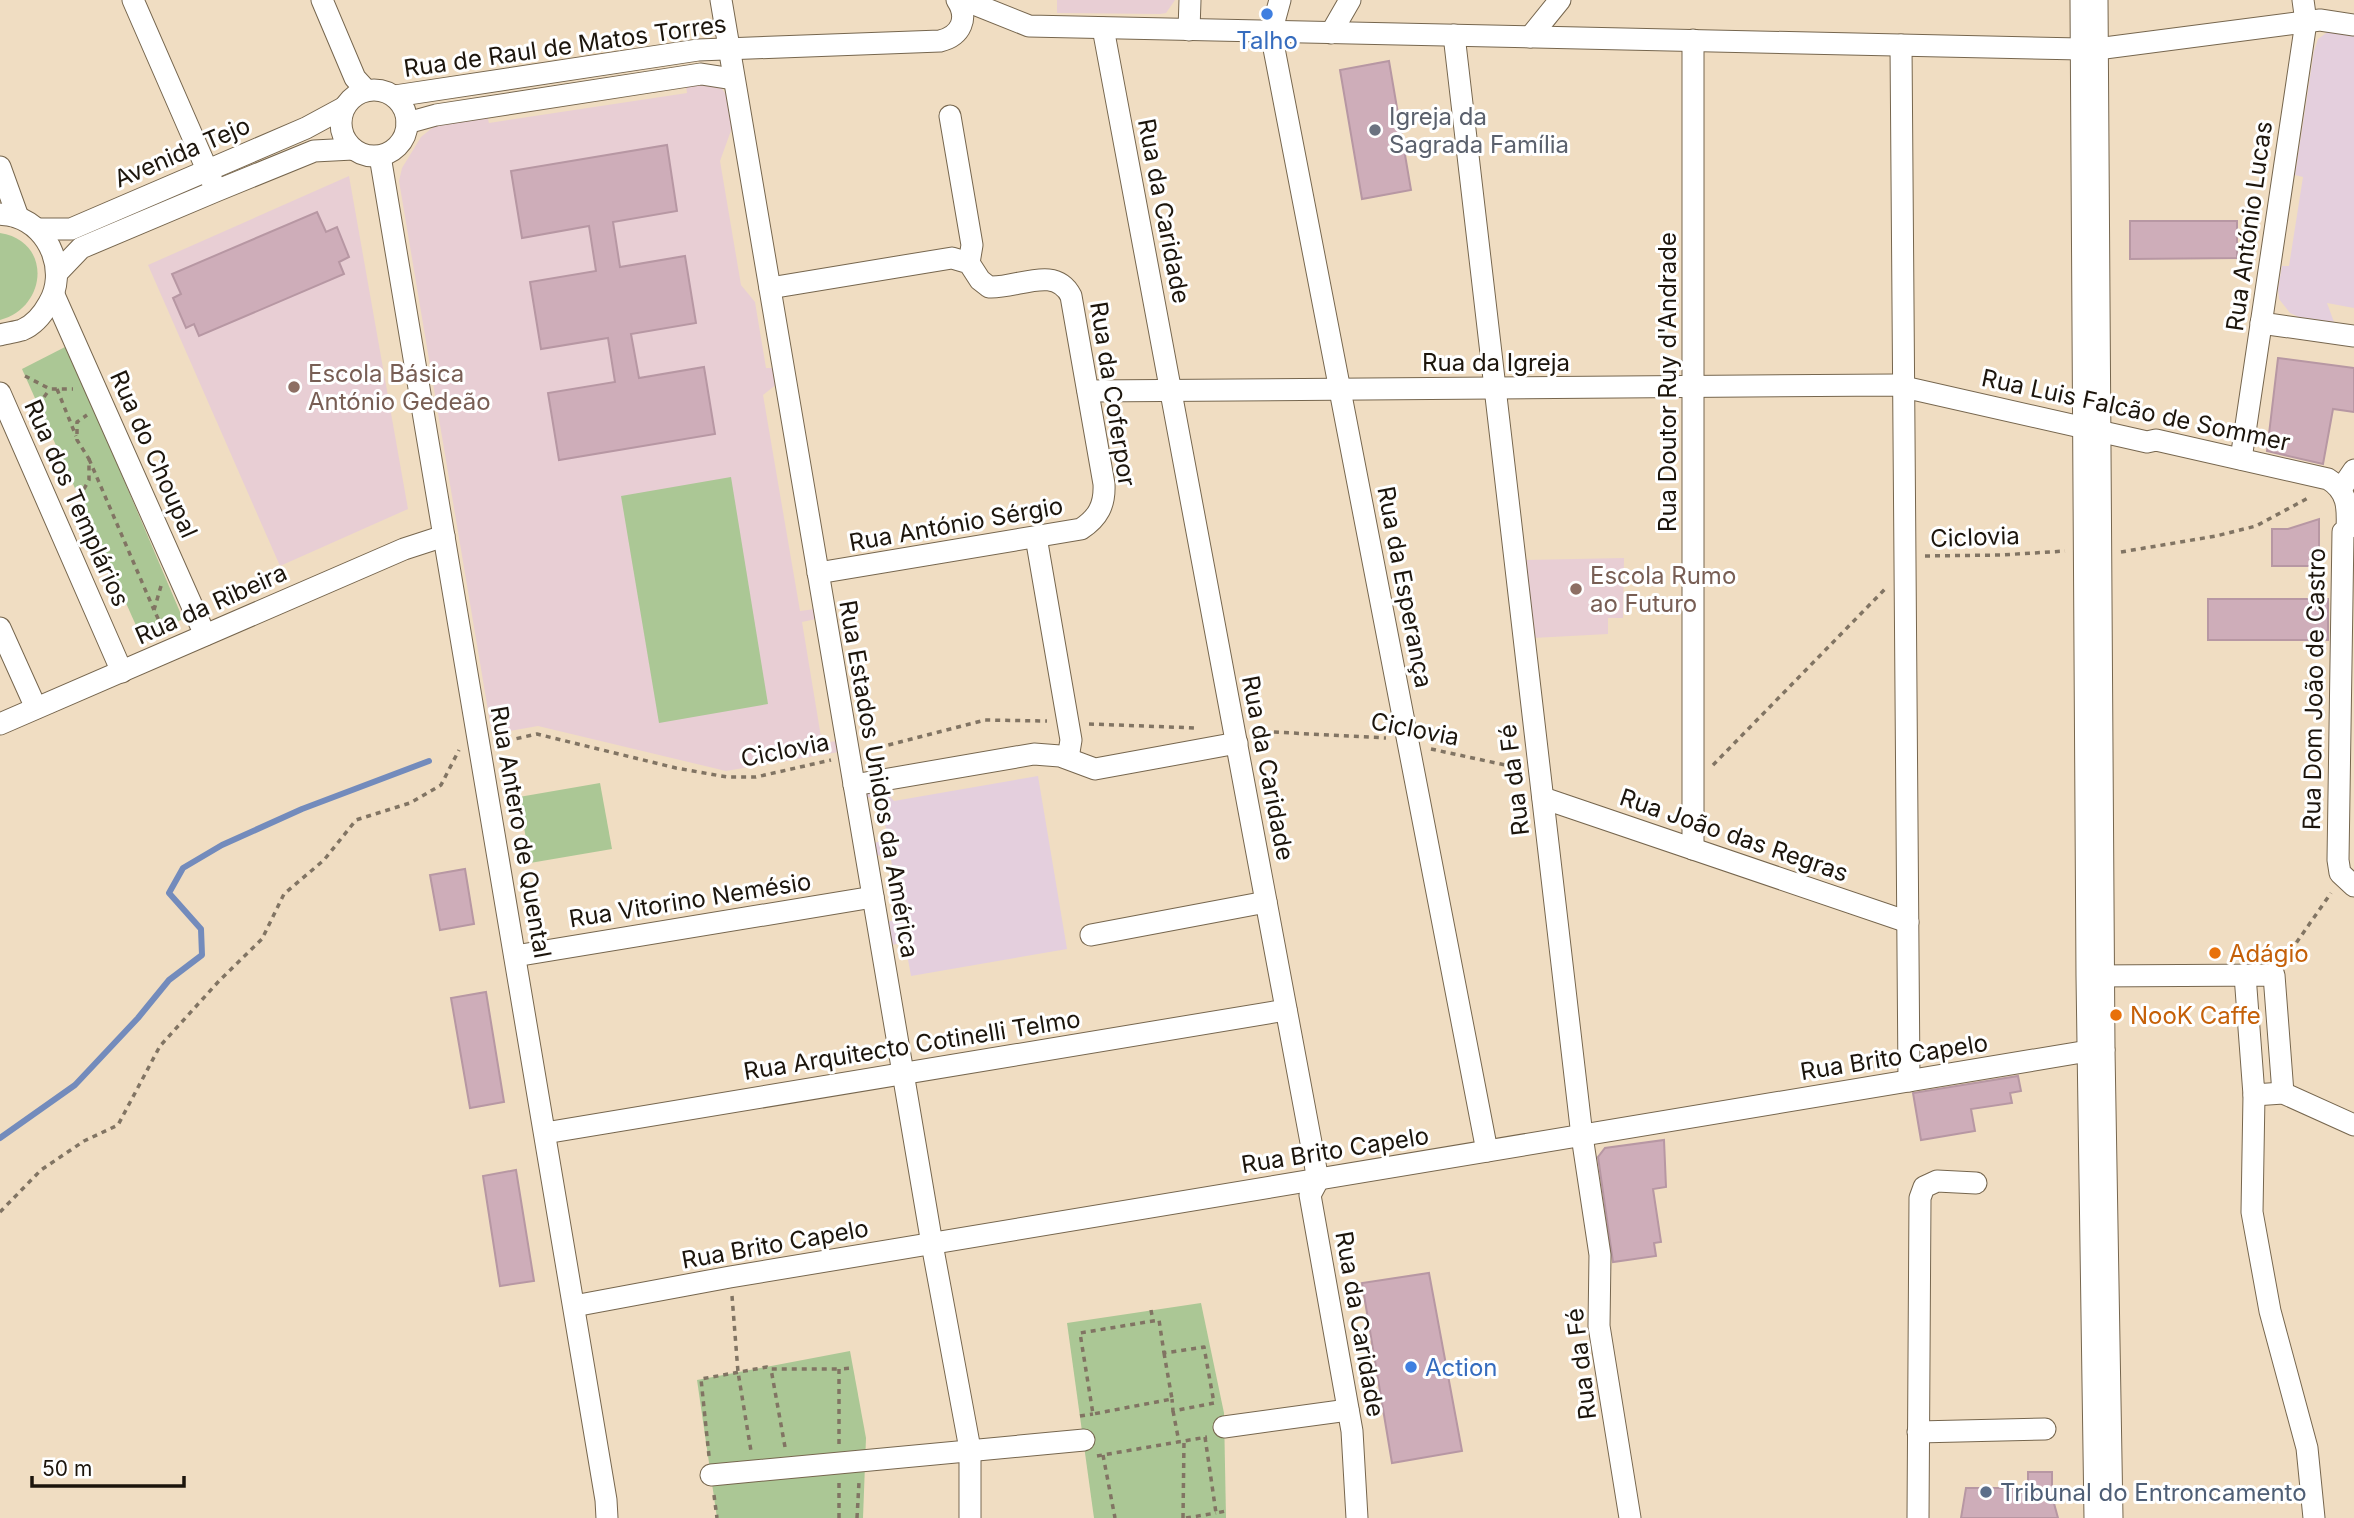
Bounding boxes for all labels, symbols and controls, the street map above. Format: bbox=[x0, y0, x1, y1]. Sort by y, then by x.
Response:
marker: Talho bbox=[1259, 6, 1275, 22]
street label: Rua de Raul de Matos Torres bbox=[402, 9, 728, 83]
place label: Talho bbox=[1236, 26, 1298, 55]
place label: Igreja da Sagrada Família bbox=[1389, 102, 1569, 159]
street label: Avenida Tejo bbox=[110, 110, 254, 194]
street label: Rua da Caridade bbox=[1132, 116, 1196, 306]
street label: Rua António Lucas bbox=[2220, 119, 2278, 333]
marker: Igreja da Sagrada Família bbox=[1367, 122, 1383, 138]
street label: Rua Doutor Ruy d'Andrade bbox=[1653, 232, 1682, 532]
street label: Rua da Coferpor bbox=[1084, 300, 1142, 488]
street label: Rua da Igreja bbox=[1422, 348, 1570, 377]
place label: Escola Básica António Gedeão bbox=[308, 359, 491, 416]
street label: Rua Luis Falcão de Sommer bbox=[1979, 363, 2293, 457]
street label: Rua do Choupal bbox=[104, 366, 204, 542]
marker: Escola Básica António Gedeão bbox=[286, 379, 302, 395]
street label: Rua dos Templários bbox=[18, 395, 136, 611]
street label: Rua da Esperança bbox=[1371, 484, 1439, 690]
street label: Rua António Sérgio bbox=[847, 491, 1065, 557]
street label: Ciclovia bbox=[1930, 521, 2020, 553]
street label: Rua Dom João de Castro bbox=[2297, 548, 2331, 830]
street label: Rua da Ribeira bbox=[131, 558, 291, 650]
place label: Escola Rumo ao Futuro bbox=[1590, 561, 1736, 618]
marker: Escola Rumo ao Futuro bbox=[1568, 581, 1584, 597]
street label: Rua Estados Unidos da América bbox=[833, 598, 925, 960]
street label: Rua da Caridade bbox=[1236, 673, 1300, 863]
street label: Rua Antero de Quental bbox=[485, 704, 557, 960]
street label: Ciclovia bbox=[1368, 706, 1462, 752]
street label: Rua da Fé bbox=[1493, 723, 1535, 837]
street label: Ciclovia bbox=[738, 727, 832, 773]
street label: Rua João das Regras bbox=[1616, 782, 1852, 888]
street label: Rua Vitorino Nemésio bbox=[567, 867, 813, 933]
place label: Adágio bbox=[2229, 939, 2309, 968]
marker: Adágio bbox=[2207, 945, 2223, 961]
place label: NooK Caffe bbox=[2130, 1001, 2261, 1030]
street label: Rua Arquitecto Cotinelli Telmo bbox=[742, 1004, 1082, 1086]
marker: NooK Caffe bbox=[2108, 1007, 2124, 1023]
street label: Rua Brito Capelo bbox=[1798, 1028, 1990, 1086]
street label: Rua Brito Capelo bbox=[1239, 1121, 1431, 1179]
street label: Rua Brito Capelo bbox=[679, 1213, 871, 1275]
street label: Rua da Caridade bbox=[1329, 1229, 1391, 1419]
street label: Rua da Fé bbox=[1560, 1307, 1602, 1421]
place label: Action bbox=[1425, 1353, 1498, 1382]
marker: Action bbox=[1403, 1359, 1419, 1375]
scale bar bbox=[32, 1444, 184, 1488]
text: 50 m bbox=[42, 1456, 92, 1481]
place label: Tribunal do Entroncamento bbox=[2000, 1478, 2307, 1507]
marker: Tribunal do Entroncamento bbox=[1978, 1484, 1994, 1500]

